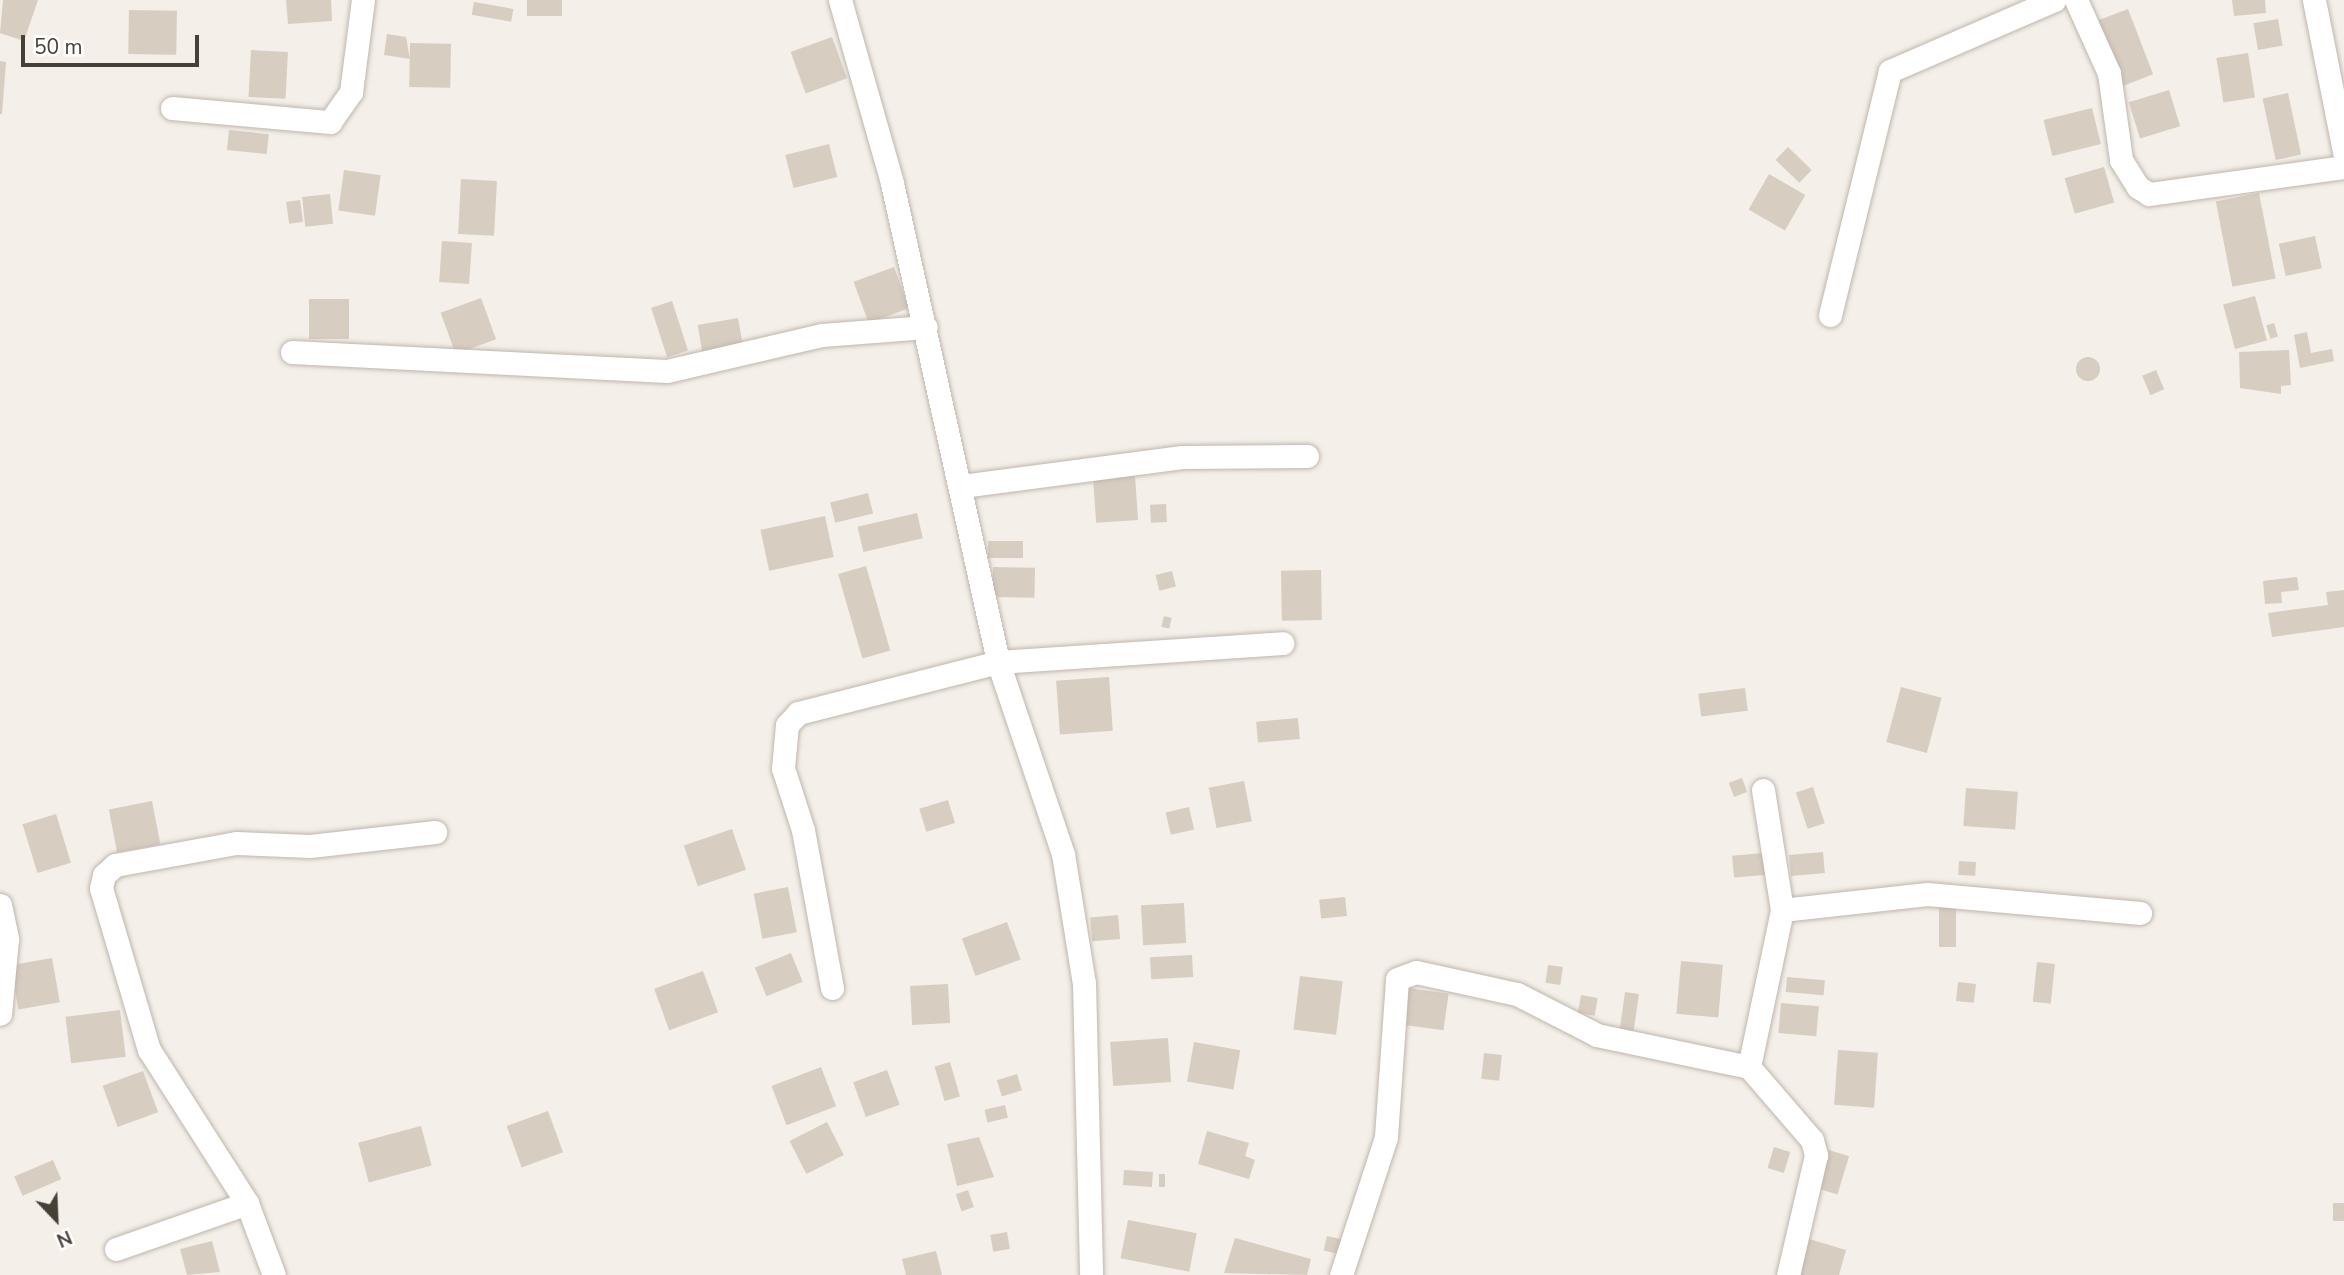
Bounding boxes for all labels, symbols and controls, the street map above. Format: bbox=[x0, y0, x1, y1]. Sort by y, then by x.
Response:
scale bar bbox=[24, 21, 203, 65]
text: 50 m bbox=[34, 33, 83, 61]
north arrow bbox=[21, 1184, 91, 1254]
text: N bbox=[53, 1224, 76, 1253]

